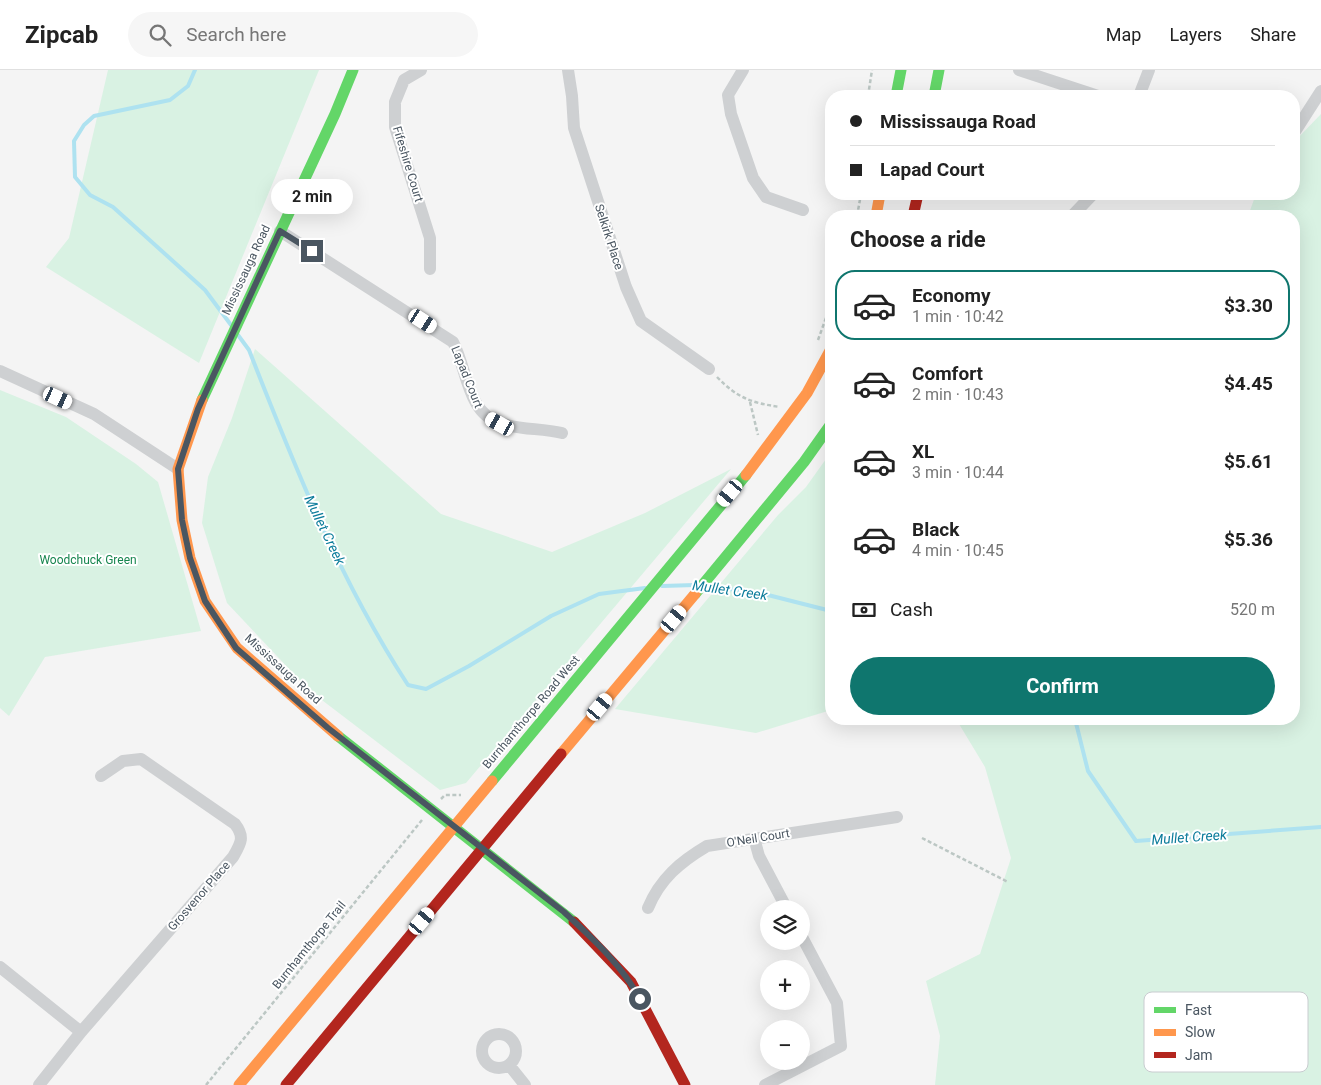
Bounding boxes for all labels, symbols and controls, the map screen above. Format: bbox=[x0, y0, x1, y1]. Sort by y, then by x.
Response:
search box bbox=[128, 12, 478, 57]
text: Zipcab bbox=[25, 21, 98, 49]
icon: search bbox=[146, 21, 174, 49]
text: Search here bbox=[186, 23, 286, 46]
text: Map bbox=[1106, 24, 1141, 45]
text: Layers bbox=[1169, 24, 1222, 45]
text: Share bbox=[1250, 24, 1296, 45]
text: Mississauga Road bbox=[880, 110, 1036, 133]
street label: Fifeshire Court bbox=[390, 124, 426, 204]
text: Lapad Court bbox=[880, 158, 984, 181]
callout: 2 min bbox=[271, 179, 353, 214]
text: 2 min bbox=[292, 187, 332, 206]
street label: Selkirk Place bbox=[592, 202, 626, 272]
street label: Mississauga Road bbox=[219, 223, 273, 317]
text: Choose a ride bbox=[850, 227, 986, 252]
route end bbox=[301, 240, 323, 262]
icon: car bbox=[852, 283, 897, 328]
text: Economy bbox=[912, 284, 991, 307]
text: $3.30 bbox=[1224, 294, 1273, 317]
car bbox=[406, 307, 439, 335]
text: 1 min · 10:42 bbox=[912, 307, 1004, 326]
street label: Lapad Court bbox=[448, 344, 486, 410]
icon: car bbox=[852, 361, 897, 406]
text: Comfort bbox=[912, 362, 983, 385]
text: $4.45 bbox=[1224, 372, 1273, 395]
car bbox=[41, 385, 74, 411]
text: 2 min · 10:43 bbox=[912, 385, 1004, 404]
car bbox=[483, 410, 516, 438]
icon: car bbox=[852, 439, 897, 484]
text: XL bbox=[912, 440, 934, 463]
text: $5.61 bbox=[1224, 450, 1273, 473]
text: 3 min · 10:44 bbox=[912, 463, 1004, 482]
car bbox=[714, 477, 745, 509]
water label: Mullet Creek bbox=[301, 493, 349, 568]
icon: car bbox=[852, 517, 897, 562]
text: Black bbox=[912, 518, 959, 541]
text: $5.36 bbox=[1224, 528, 1273, 551]
text: 4 min · 10:45 bbox=[912, 541, 1004, 560]
park label: Woodchuck Green bbox=[39, 553, 137, 567]
water label: Mullet Creek bbox=[691, 577, 770, 603]
icon: cash bbox=[850, 596, 878, 624]
text: Cash bbox=[890, 598, 933, 621]
text: 520 m bbox=[1230, 600, 1275, 619]
car bbox=[658, 603, 689, 635]
street label: Mississauga Road bbox=[242, 631, 324, 707]
street label: Burnhamthorpe Road West bbox=[480, 653, 583, 771]
button: Confirm bbox=[850, 657, 1275, 715]
car bbox=[584, 691, 615, 723]
street label: O'Neil Court bbox=[725, 826, 791, 850]
water label: Mullet Creek bbox=[1151, 826, 1228, 848]
street label: Grosvenor Place bbox=[165, 858, 233, 934]
street label: Burnhamthorpe Trail bbox=[269, 898, 349, 992]
map controls bbox=[760, 900, 810, 1070]
button: layers bbox=[760, 900, 810, 950]
car bbox=[406, 905, 437, 937]
button: + bbox=[760, 960, 810, 1010]
route start bbox=[629, 988, 651, 1010]
legend bbox=[1144, 992, 1308, 1072]
text: Fast bbox=[1185, 1002, 1212, 1018]
button: − bbox=[760, 1020, 810, 1070]
text: Slow bbox=[1185, 1024, 1216, 1040]
text: Jam bbox=[1185, 1047, 1213, 1063]

